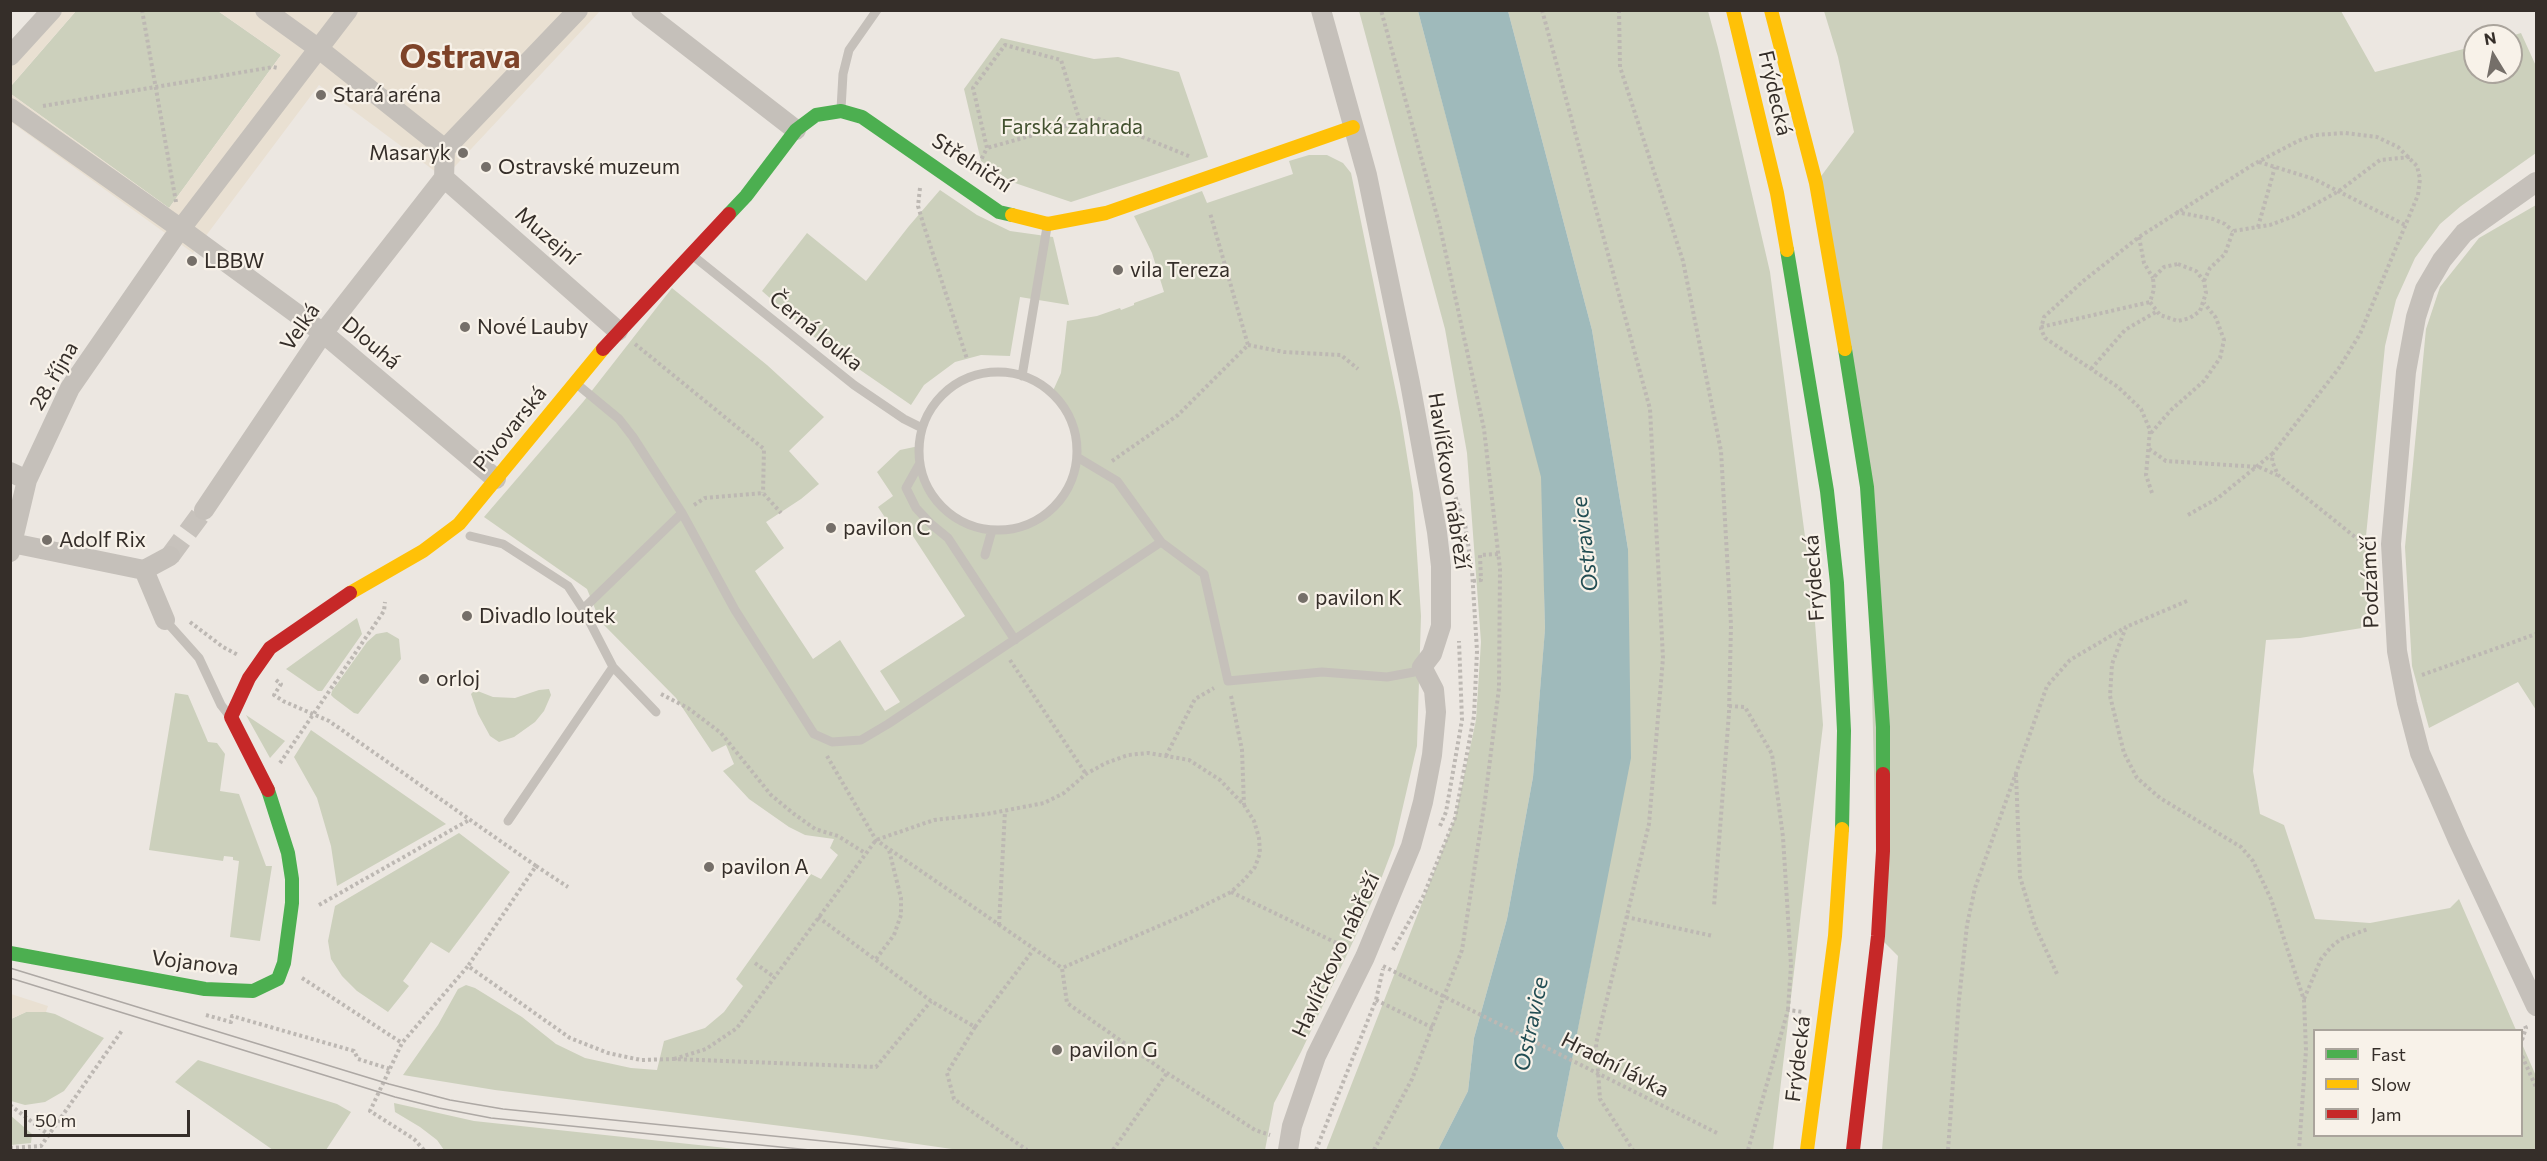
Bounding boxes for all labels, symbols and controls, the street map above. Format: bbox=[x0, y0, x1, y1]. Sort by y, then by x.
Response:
north arrow bbox=[2463, 24, 2523, 84]
text: N bbox=[2483, 27, 2498, 48]
district label: Ostrava bbox=[399, 37, 521, 77]
street label: Frýdecká bbox=[1753, 48, 1797, 138]
place label: Stará aréna bbox=[333, 82, 441, 108]
marker: Stará aréna bbox=[314, 88, 328, 102]
park label: Farská zahrada bbox=[1001, 114, 1143, 140]
street label: Střelniční bbox=[927, 128, 1017, 198]
place label: Masaryk bbox=[369, 140, 451, 166]
marker: Masaryk bbox=[456, 146, 470, 160]
place label: Ostravské muzeum bbox=[498, 154, 680, 180]
marker: Ostravské muzeum bbox=[479, 160, 493, 174]
street label: Muzejní bbox=[510, 202, 584, 270]
place label: LBBW bbox=[204, 248, 264, 274]
marker: LBBW bbox=[185, 254, 199, 268]
place label: vila Tereza bbox=[1130, 257, 1230, 283]
marker: vila Tereza bbox=[1111, 263, 1125, 277]
street label: Černá louka bbox=[764, 286, 868, 376]
street label: Velká bbox=[275, 299, 325, 355]
street label: Dlouhá bbox=[337, 311, 405, 375]
place label: Nové Lauby bbox=[477, 314, 588, 340]
marker: Nové Lauby bbox=[458, 320, 472, 334]
street label: 28. října bbox=[24, 337, 84, 415]
street label: Pivovarská bbox=[468, 381, 552, 477]
street label: Havlíčkovo nábřeží bbox=[1423, 391, 1475, 571]
water label: Ostravice bbox=[1566, 495, 1604, 593]
place label: pavilon C bbox=[843, 515, 931, 541]
marker: pavilon C bbox=[824, 521, 838, 535]
place label: Adolf Rix bbox=[59, 527, 146, 553]
marker: Adolf Rix bbox=[40, 533, 54, 547]
street label: Frýdecká bbox=[1798, 534, 1830, 622]
street label: Podzámčí bbox=[2356, 535, 2384, 629]
place label: pavilon K bbox=[1315, 585, 1402, 611]
marker: pavilon K bbox=[1296, 591, 1310, 605]
place label: Divadlo loutek bbox=[479, 603, 616, 629]
marker: Divadlo loutek bbox=[460, 609, 474, 623]
place label: orloj bbox=[436, 666, 480, 692]
marker: orloj bbox=[417, 672, 431, 686]
place label: pavilon A bbox=[721, 854, 809, 880]
marker: pavilon A bbox=[702, 860, 716, 874]
street label: Havlíčkovo nábřeží bbox=[1287, 869, 1385, 1041]
street label: Vojanova bbox=[150, 945, 240, 981]
water label: Ostravice bbox=[1508, 974, 1554, 1074]
street label: Frýdecká bbox=[1780, 1014, 1816, 1104]
street label: Hradní lávka bbox=[1557, 1027, 1673, 1103]
legend bbox=[2313, 1029, 2523, 1137]
place label: pavilon G bbox=[1069, 1037, 1158, 1063]
marker: pavilon G bbox=[1050, 1043, 1064, 1057]
text: Fast bbox=[2371, 1043, 2406, 1065]
text: Slow bbox=[2371, 1073, 2411, 1095]
scale bar bbox=[27, 1098, 194, 1136]
text: Jam bbox=[2371, 1103, 2401, 1125]
text: 50 m bbox=[35, 1109, 76, 1131]

